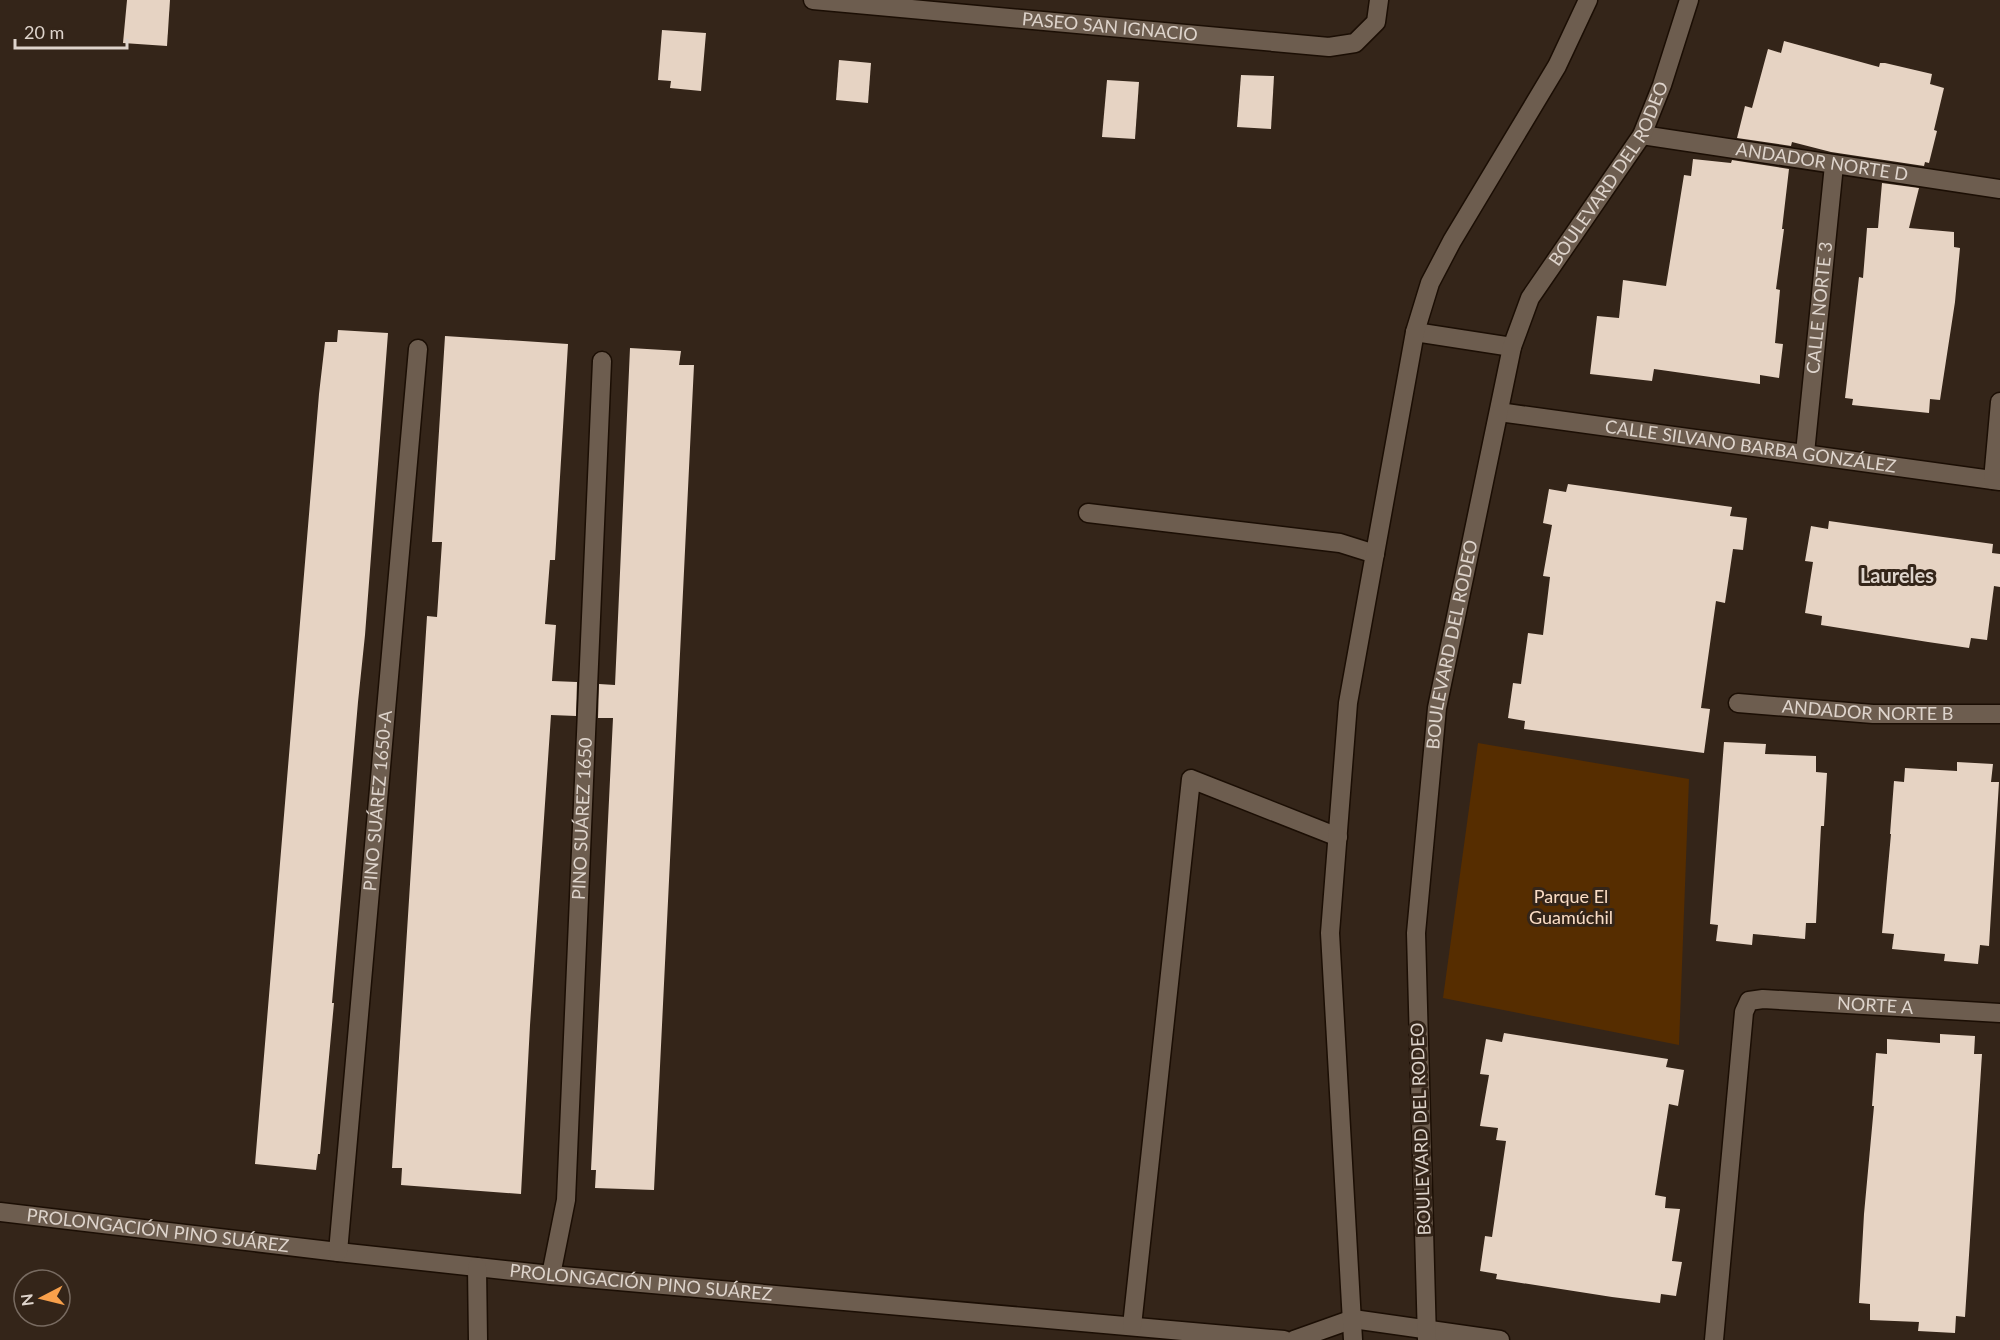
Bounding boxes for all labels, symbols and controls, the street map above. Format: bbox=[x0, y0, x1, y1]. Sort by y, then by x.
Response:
street label: PASEO SAN IGNACIO bbox=[1021, 7, 1199, 45]
scale bar bbox=[15, 12, 128, 50]
text: 20 m bbox=[24, 21, 64, 43]
street label: BOULEVARD DEL RODEO bbox=[1544, 78, 1672, 270]
street label: ANDADOR NORTE D bbox=[1735, 137, 1910, 185]
street label: CALLE NORTE 3 bbox=[1801, 240, 1836, 375]
street label: CALLE SILVANO BARBA GONZÁLEZ bbox=[1604, 415, 1898, 477]
street label: BOULEVARD DEL RODEO bbox=[1421, 538, 1482, 750]
district label: Laureles bbox=[1860, 563, 1934, 587]
street label: ANDADOR NORTE B bbox=[1781, 695, 1953, 724]
street label: PINO SUÁREZ 1650-A bbox=[358, 709, 396, 892]
street label: PINO SUÁREZ 1650 bbox=[567, 737, 596, 900]
park label: Parque El Guamúchil bbox=[1529, 885, 1613, 928]
street label: NORTE A bbox=[1837, 991, 1915, 1018]
street label: BOULEVARD DEL RODEO bbox=[1405, 1022, 1435, 1236]
street label: PROLONGACIÓN PINO SUÁREZ bbox=[26, 1203, 291, 1256]
street label: PROLONGACIÓN PINO SUÁREZ bbox=[509, 1259, 774, 1305]
north arrow bbox=[12, 1268, 72, 1328]
text: N bbox=[16, 1293, 37, 1307]

